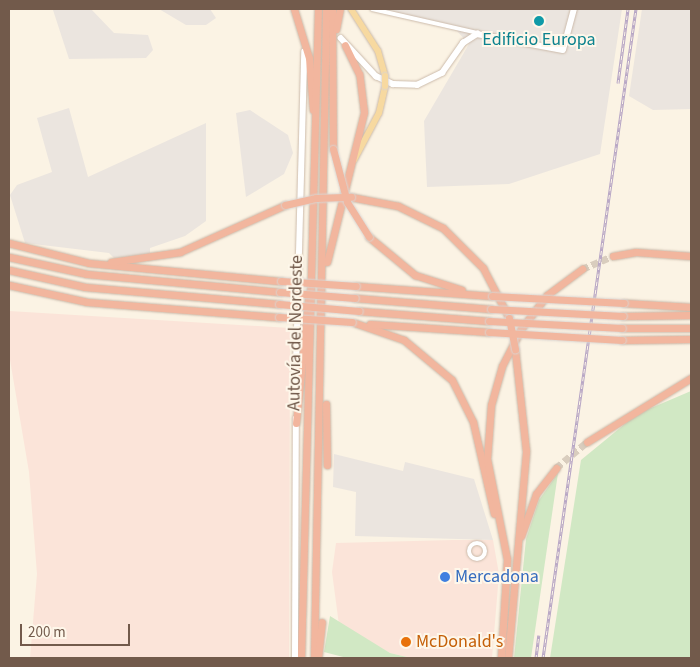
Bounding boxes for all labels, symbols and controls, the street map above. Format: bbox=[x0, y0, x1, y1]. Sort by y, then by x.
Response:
marker: Edificio Europa bbox=[533, 15, 545, 27]
place label: Edificio Europa bbox=[482, 29, 596, 51]
street label: Autovía del Nordeste bbox=[284, 255, 308, 411]
place label: Mercadona bbox=[455, 566, 539, 588]
marker: Mercadona bbox=[439, 571, 451, 583]
scale bar bbox=[22, 614, 132, 646]
text: 200 m bbox=[28, 622, 66, 643]
place label: McDonald's bbox=[416, 631, 503, 653]
marker: McDonald's bbox=[400, 636, 412, 648]

